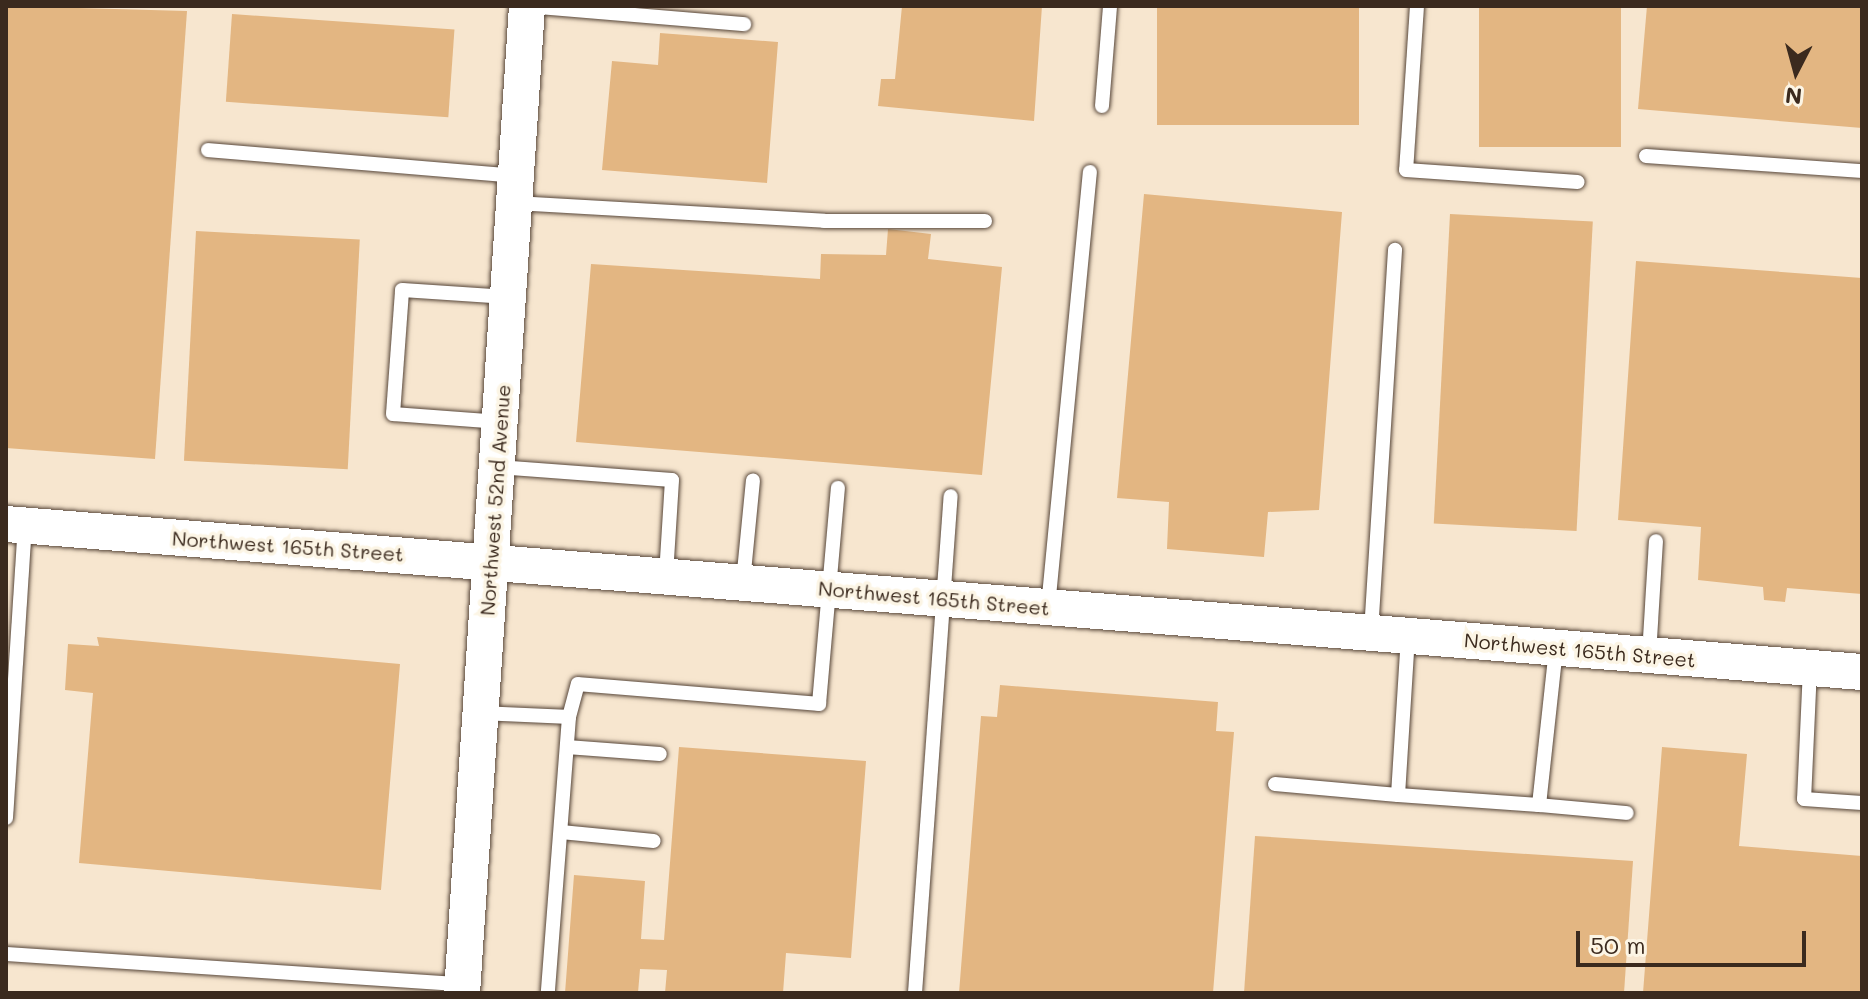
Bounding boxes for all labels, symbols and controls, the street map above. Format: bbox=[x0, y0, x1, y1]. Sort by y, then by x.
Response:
north arrow bbox=[1756, 32, 1836, 112]
text: N bbox=[1784, 81, 1803, 112]
street label: Northwest 52nd Avenue bbox=[475, 384, 515, 616]
street label: Northwest 165th Street bbox=[171, 526, 405, 566]
street label: Northwest 165th Street bbox=[817, 576, 1051, 620]
street label: Northwest 165th Street bbox=[1463, 628, 1697, 672]
scale bar bbox=[1580, 915, 1810, 965]
text: 50 m bbox=[1590, 929, 1646, 960]

